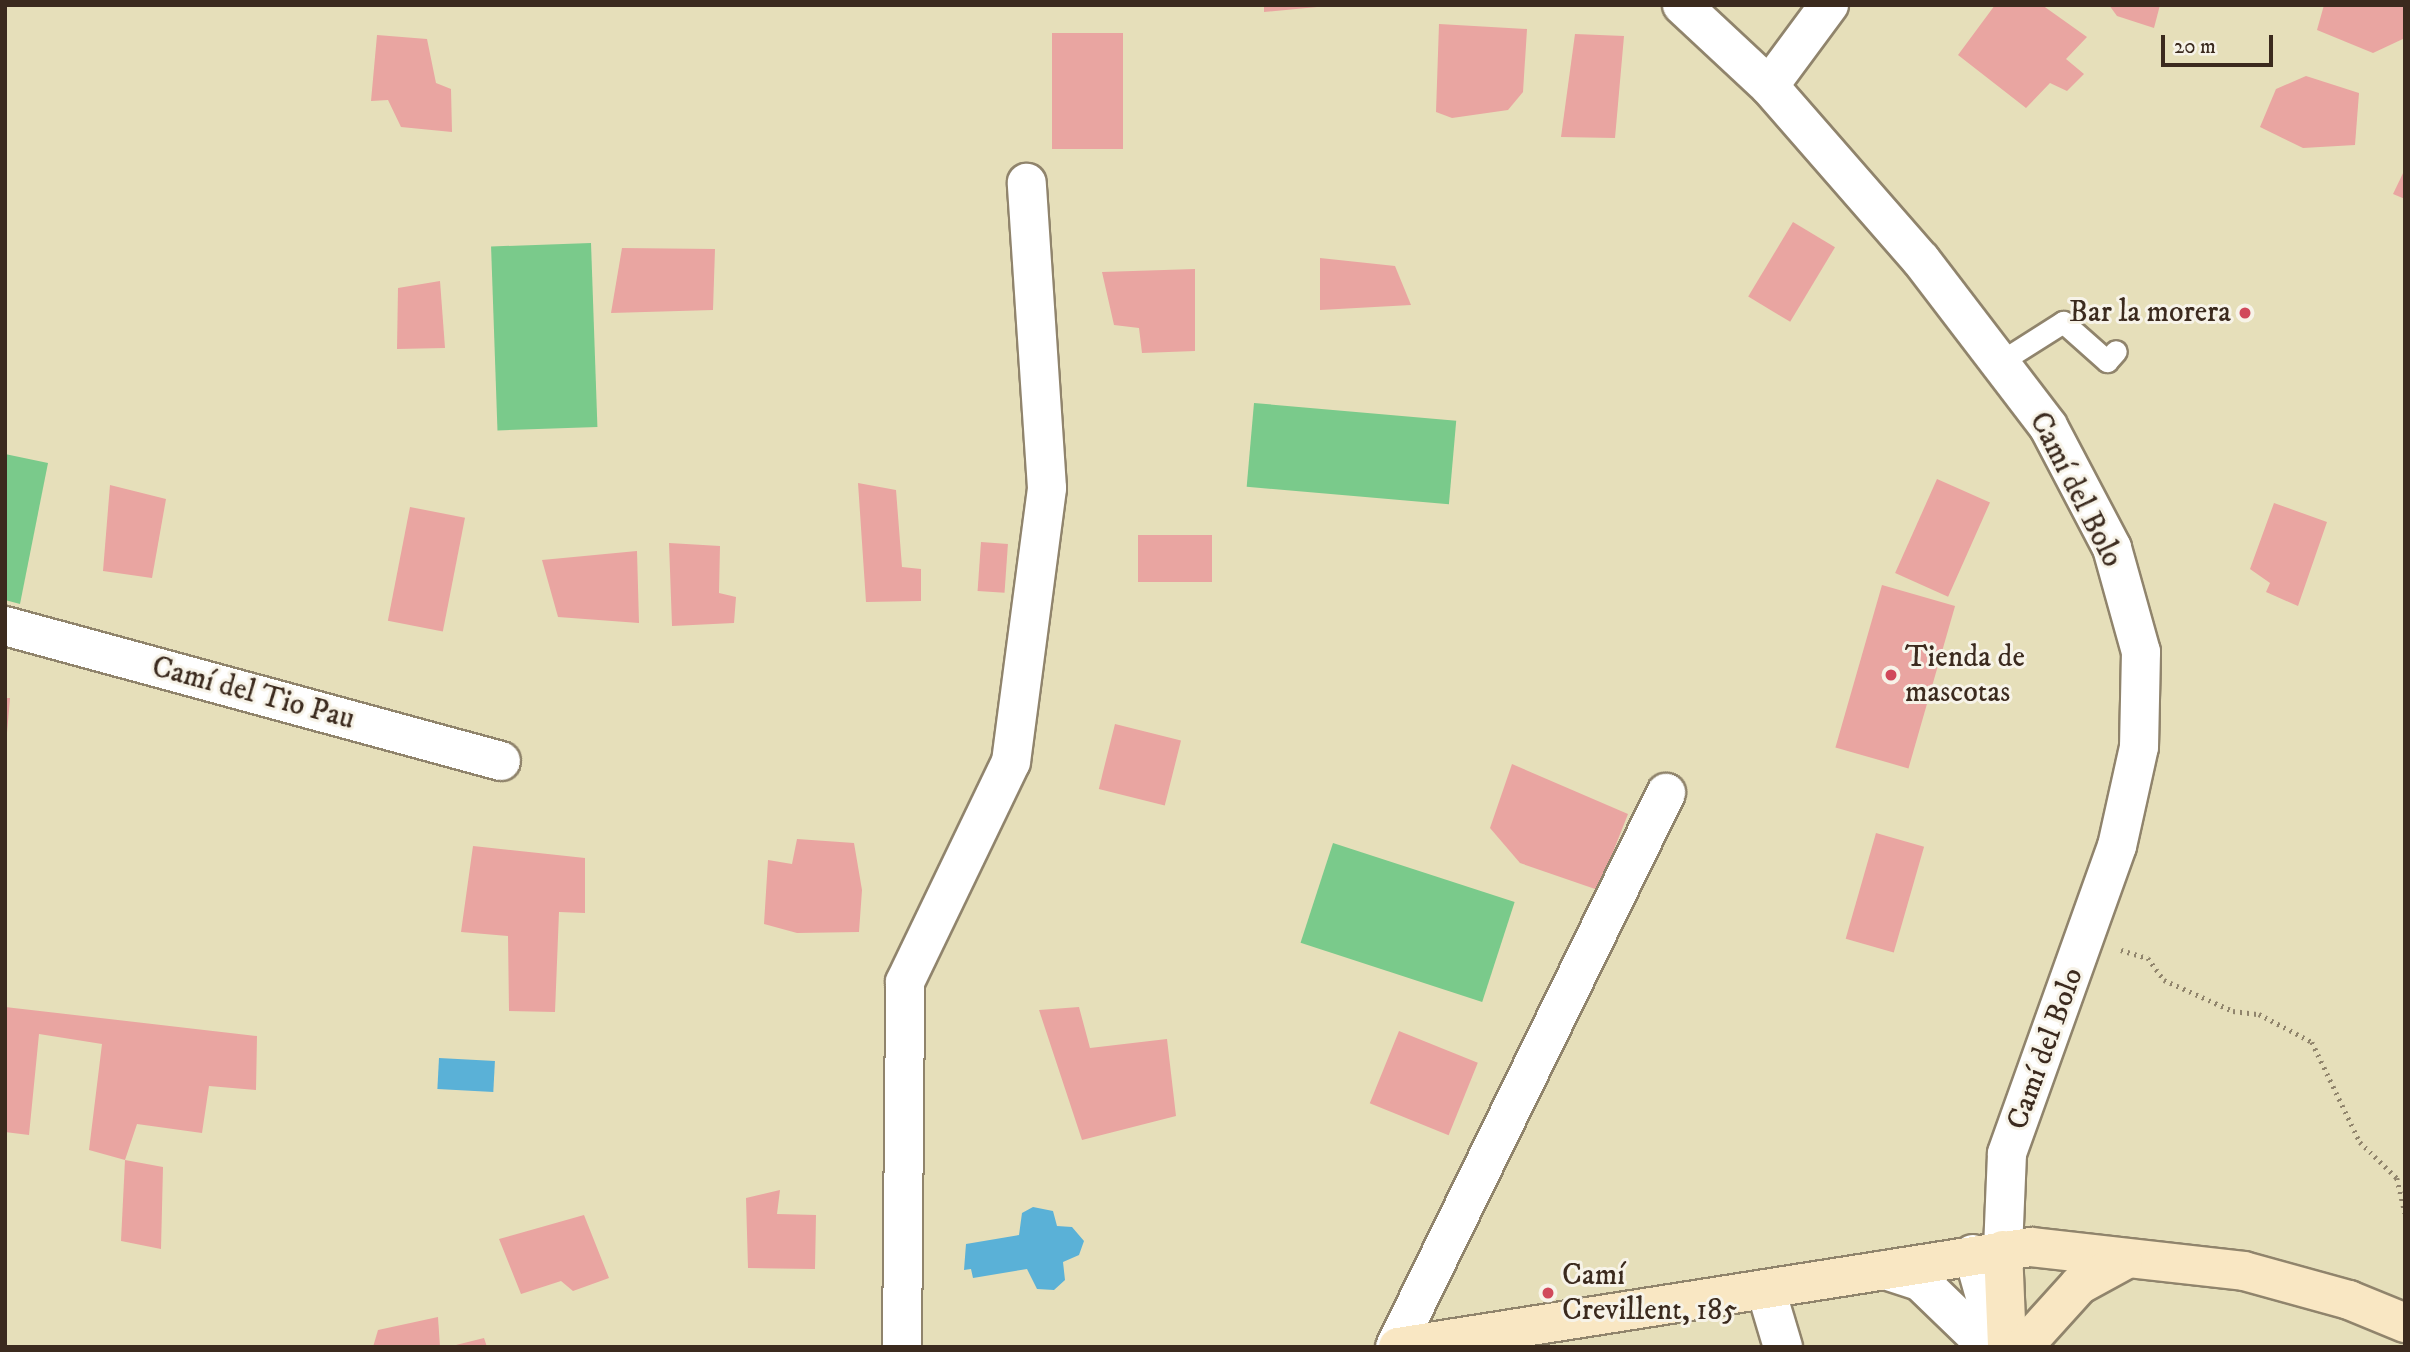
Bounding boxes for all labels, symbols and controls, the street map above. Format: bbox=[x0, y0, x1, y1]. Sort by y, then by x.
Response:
scale bar bbox=[2165, 21, 2277, 65]
text: 20 m bbox=[2174, 34, 2216, 60]
place label: Bar la morera bbox=[2069, 295, 2231, 331]
marker: Bar la morera bbox=[2237, 305, 2253, 321]
street label: Camí del Bolo bbox=[2021, 406, 2129, 574]
place label: Tienda de mascotas bbox=[1905, 640, 2025, 710]
street label: Camí del Tio Pau bbox=[148, 650, 358, 738]
marker: Tienda de mascotas bbox=[1883, 667, 1899, 683]
street label: Camí del Bolo bbox=[2000, 963, 2092, 1135]
place label: Camí Crevillent, 185 bbox=[1562, 1258, 1737, 1328]
marker: Camí Crevillent, 185 bbox=[1540, 1285, 1556, 1301]

